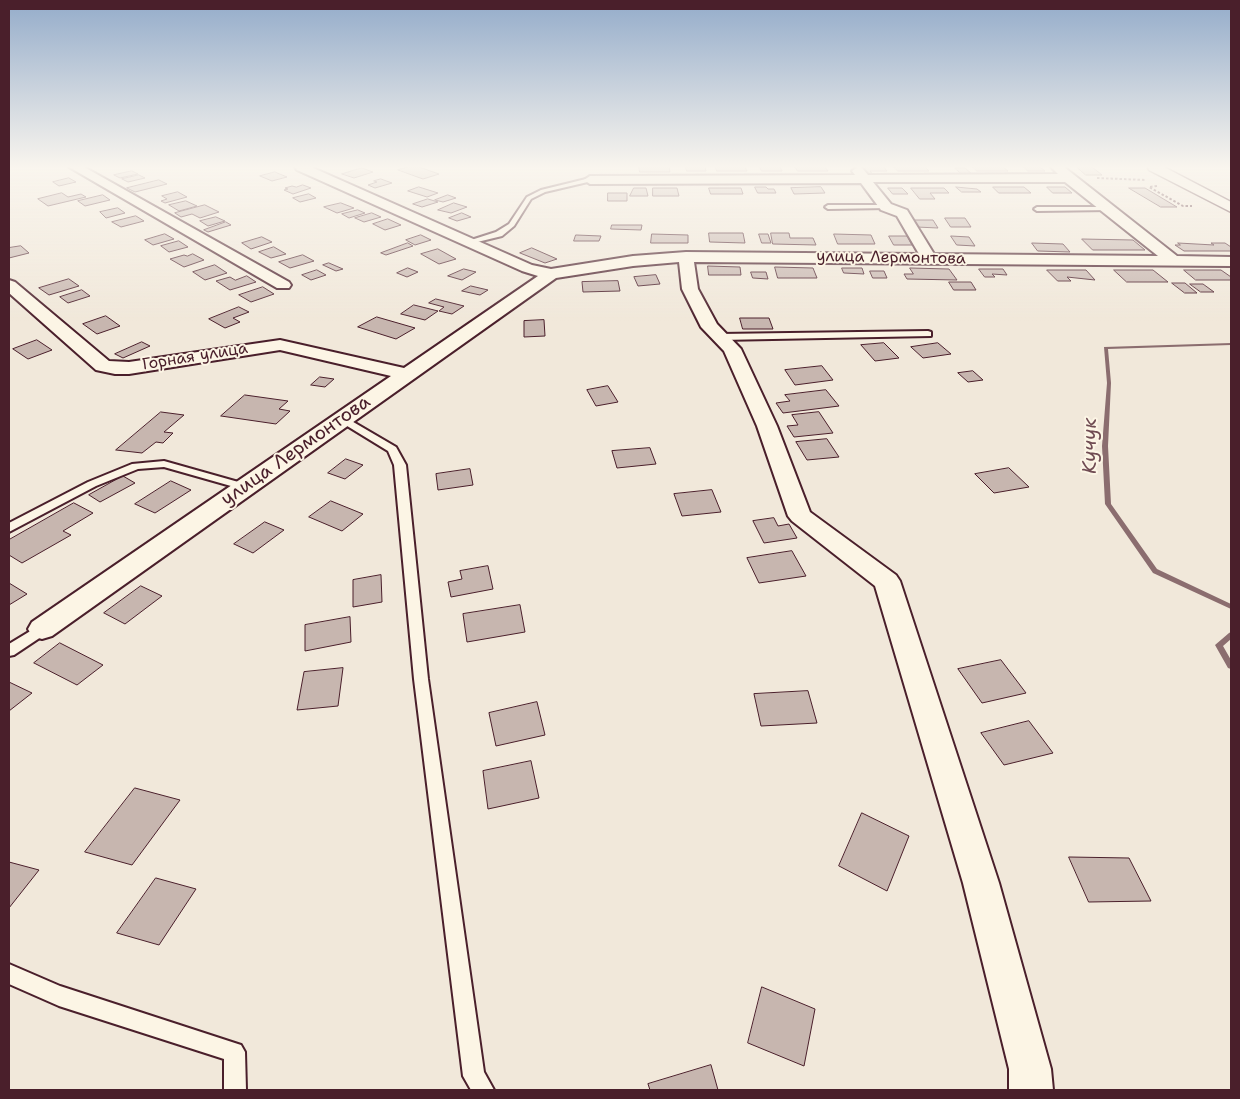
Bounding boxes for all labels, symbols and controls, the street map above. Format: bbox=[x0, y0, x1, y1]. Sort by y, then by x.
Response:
street label: улица Лермонтова bbox=[816, 247, 966, 269]
street label: Горная улица bbox=[141, 339, 249, 375]
street label: улица Лермонтова bbox=[217, 391, 375, 511]
water label: Кучук bbox=[1079, 418, 1103, 474]

